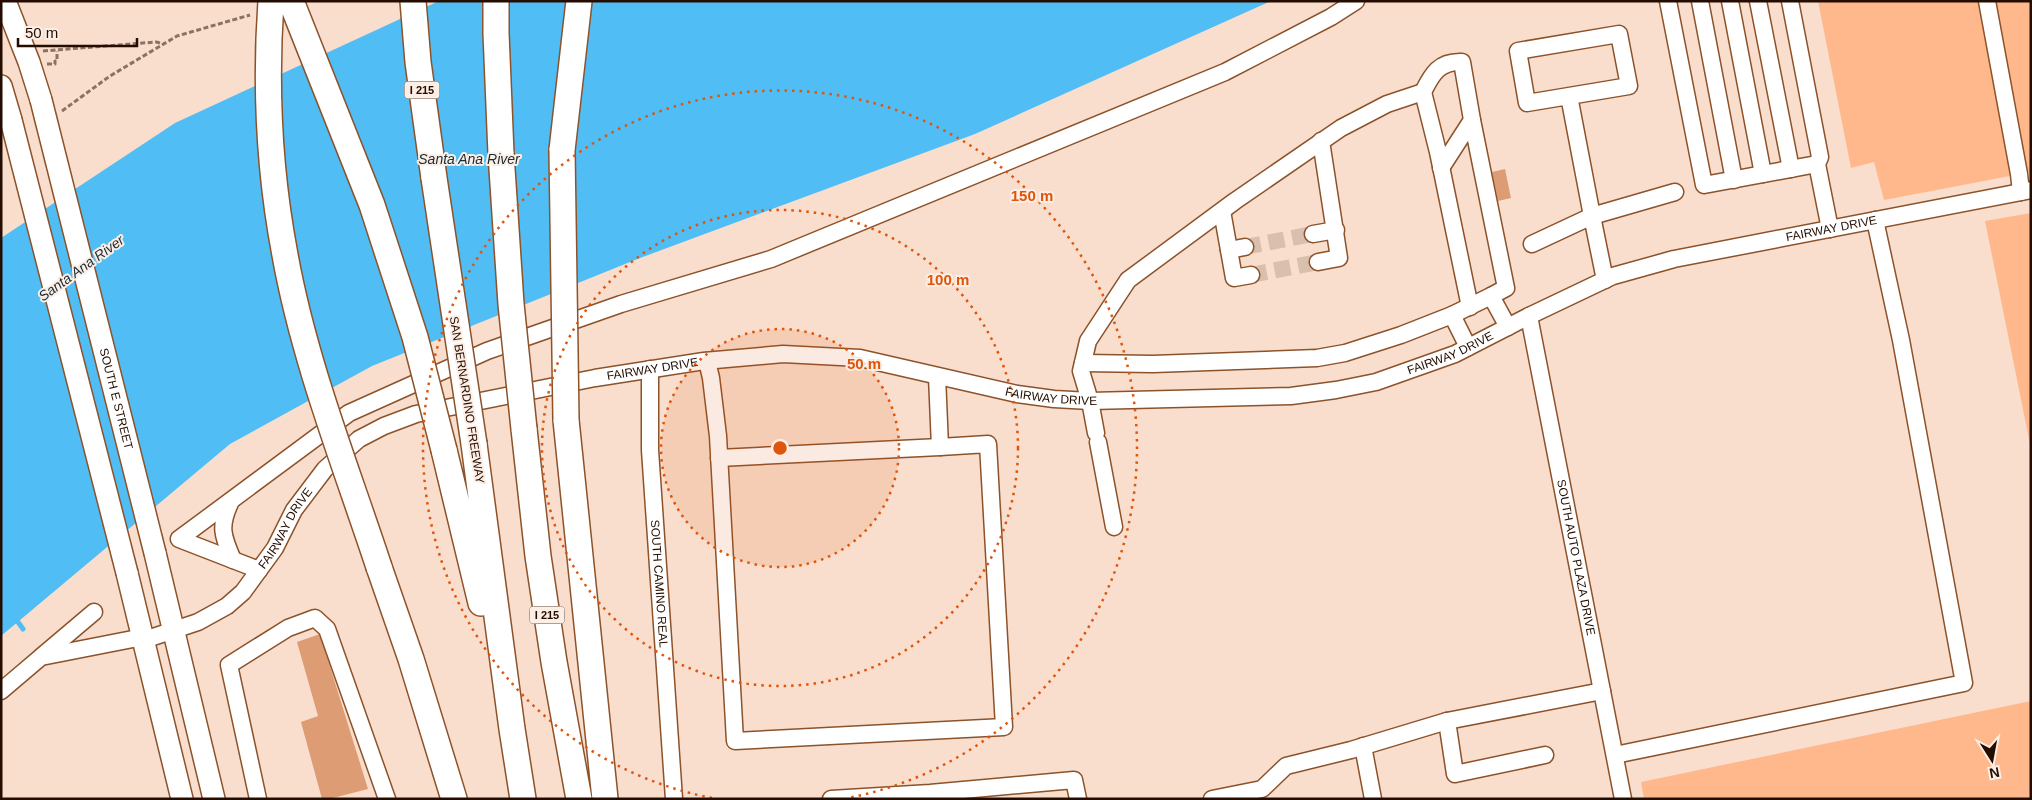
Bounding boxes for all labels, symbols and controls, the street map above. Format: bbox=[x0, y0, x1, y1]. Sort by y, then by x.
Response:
scale bar bbox=[18, 15, 136, 47]
text: 50 m bbox=[25, 24, 58, 41]
road number: I 215 bbox=[404, 82, 440, 98]
water label: Santa Ana River bbox=[418, 151, 521, 167]
text: 150 m bbox=[1011, 187, 1053, 204]
street label: FAIRWAY DRIVE bbox=[1785, 213, 1878, 244]
water label: Santa Ana River bbox=[35, 231, 128, 304]
text: 100 m bbox=[927, 271, 969, 288]
street label: SAN BERNARDINO FREEWAY bbox=[447, 315, 487, 485]
street label: FAIRWAY DRIVE bbox=[1405, 329, 1496, 377]
street label: SOUTH E STREET bbox=[97, 346, 136, 452]
street label: FAIRWAY DRIVE bbox=[606, 355, 699, 383]
text: 50 m bbox=[847, 355, 881, 372]
street label: FAIRWAY DRIVE bbox=[1004, 385, 1097, 408]
centre of rings bbox=[771, 439, 789, 457]
street label: SOUTH AUTO PLAZA DRIVE bbox=[1554, 478, 1598, 637]
street label: FAIRWAY DRIVE bbox=[255, 485, 315, 571]
street label: SOUTH CAMINO REAL bbox=[648, 519, 671, 648]
road number: I 215 bbox=[530, 606, 564, 624]
north arrow bbox=[1967, 735, 2017, 785]
text: N bbox=[1988, 764, 2001, 782]

